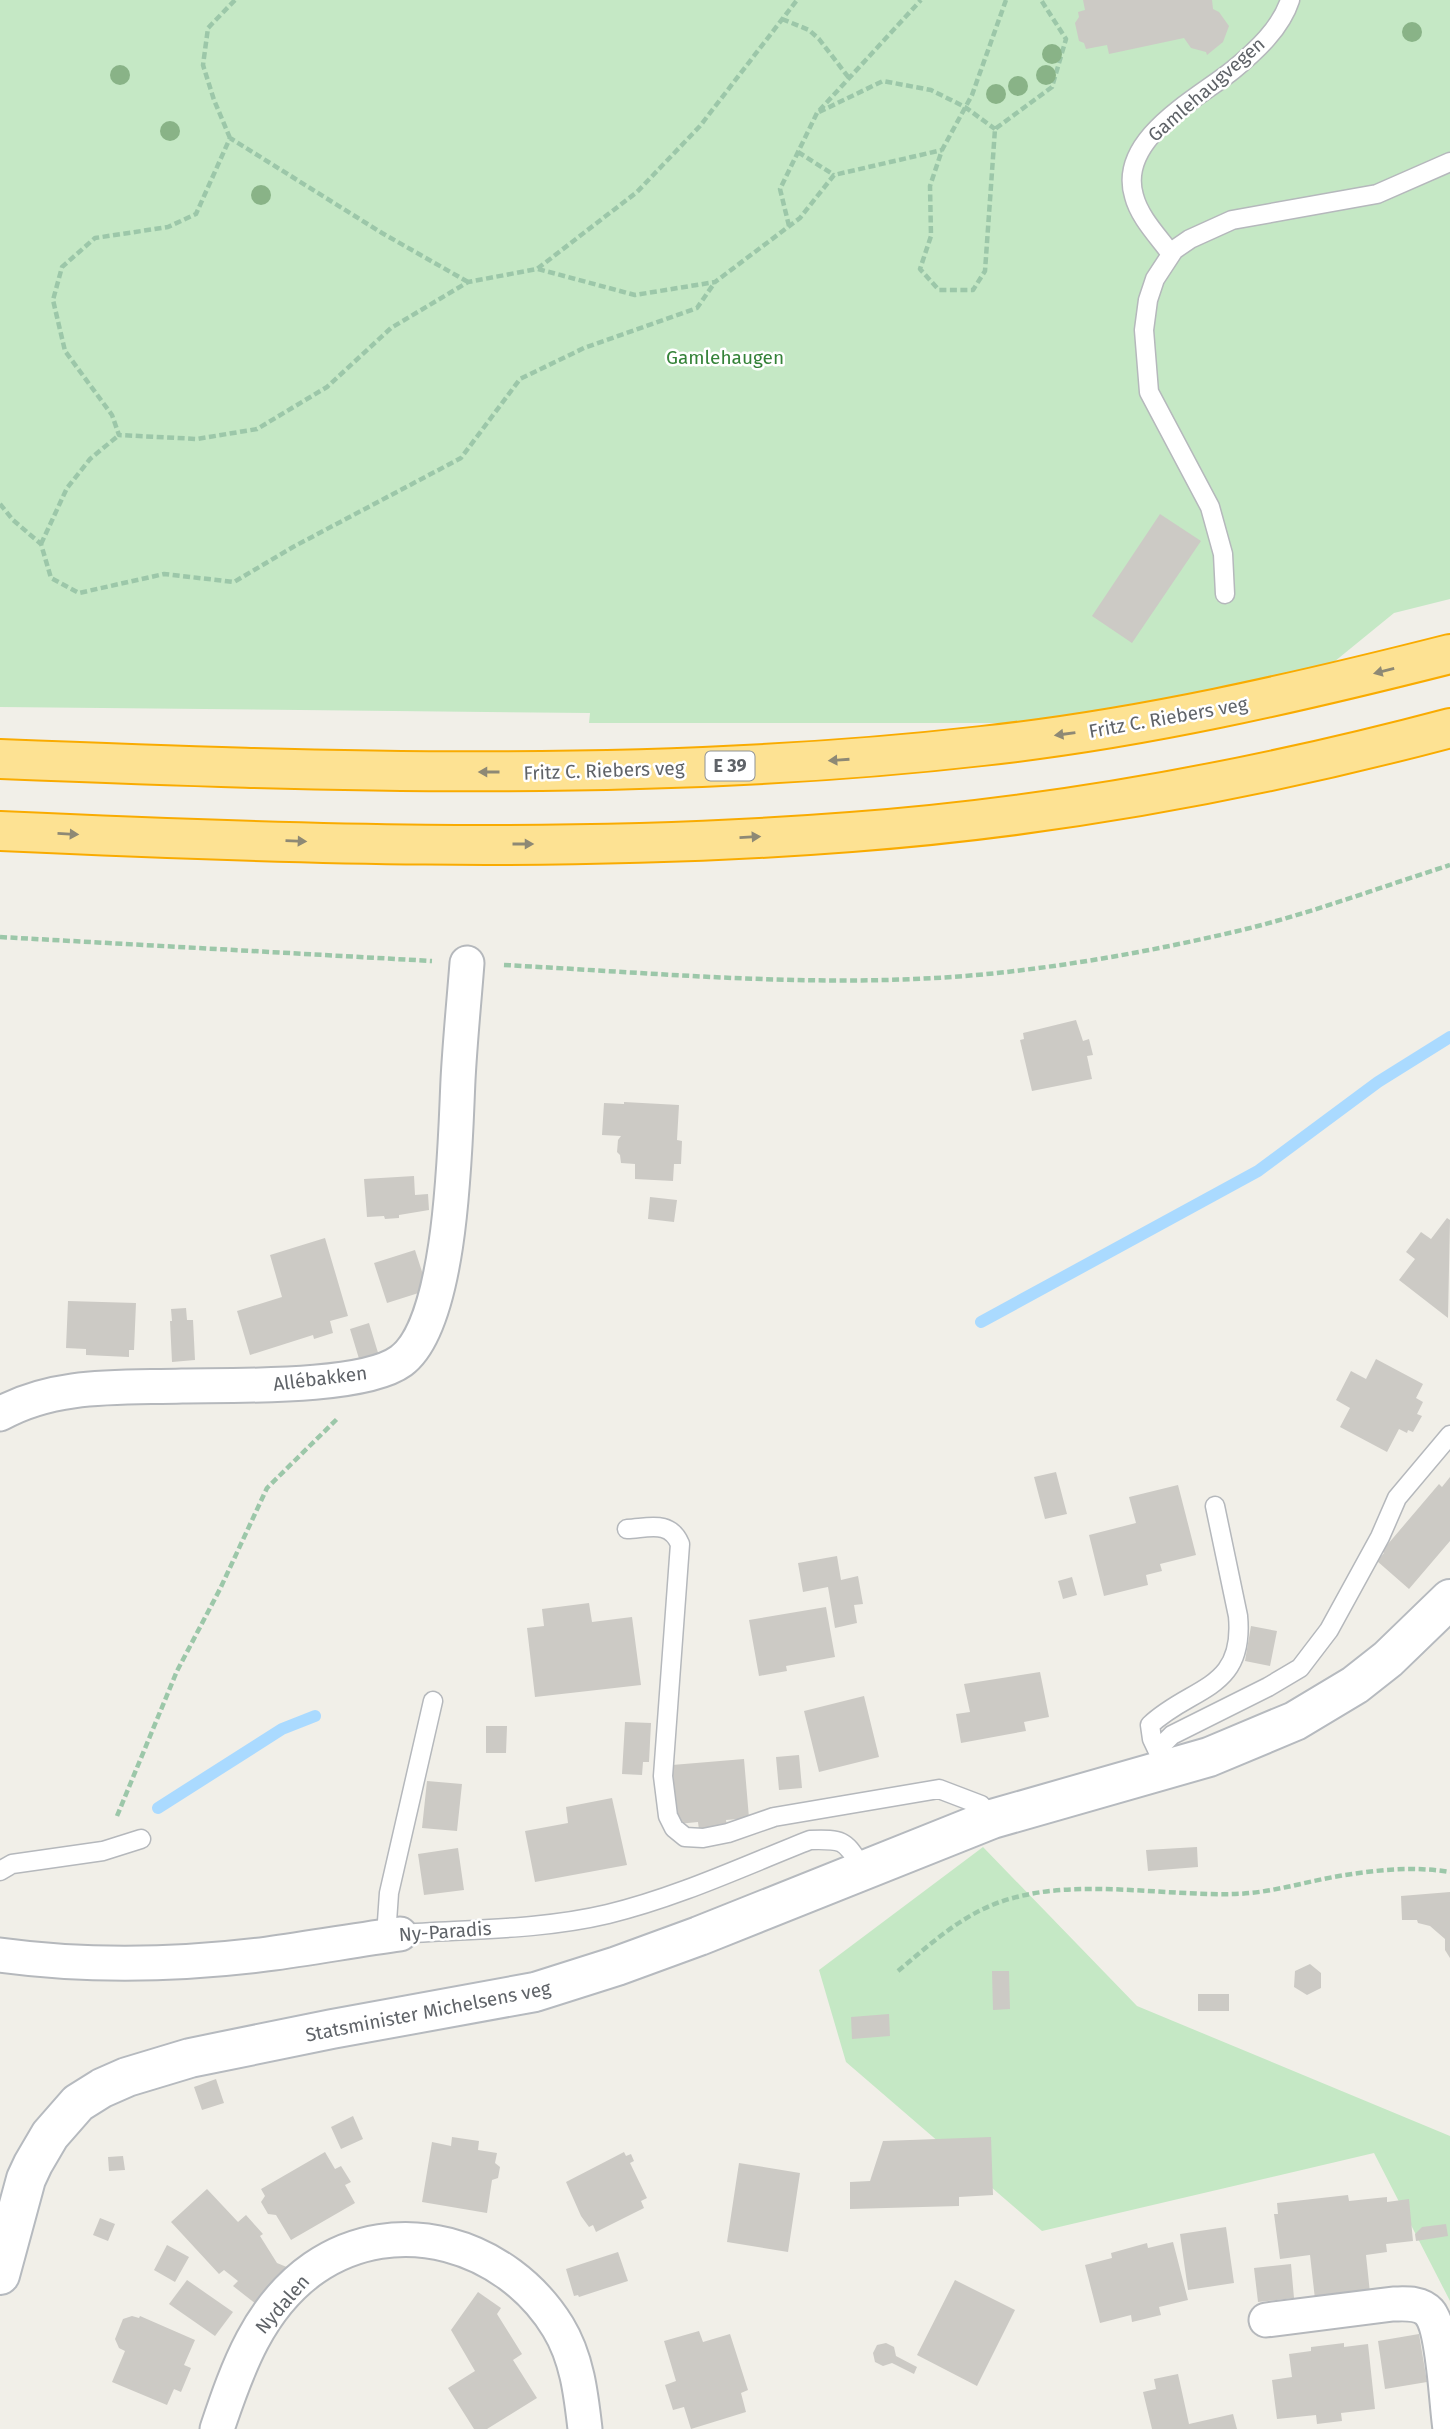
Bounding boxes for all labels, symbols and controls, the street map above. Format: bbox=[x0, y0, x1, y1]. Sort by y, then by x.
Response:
street label: Gamlehaugvegen bbox=[1143, 32, 1270, 146]
park label: Gamlehaugen bbox=[666, 346, 784, 369]
one-way arrow bbox=[1373, 666, 1395, 677]
street label: Fritz C. Riebers veg bbox=[1087, 692, 1250, 743]
one-way arrow bbox=[1054, 729, 1076, 740]
road number: E 39 bbox=[706, 752, 754, 780]
one-way arrow bbox=[828, 755, 850, 766]
street label: Fritz C. Riebers veg bbox=[523, 756, 685, 785]
one-way arrow bbox=[478, 766, 500, 778]
one-way arrow bbox=[57, 829, 79, 840]
one-way arrow bbox=[740, 832, 762, 843]
one-way arrow bbox=[285, 836, 307, 847]
one-way arrow bbox=[512, 838, 534, 850]
street label: Allébakken bbox=[272, 1361, 368, 1396]
street label: Ny-Paradis bbox=[398, 1917, 492, 1946]
street label: Statsminister Michelsens veg bbox=[303, 1976, 553, 2047]
street label: Nydalen bbox=[251, 2270, 314, 2339]

